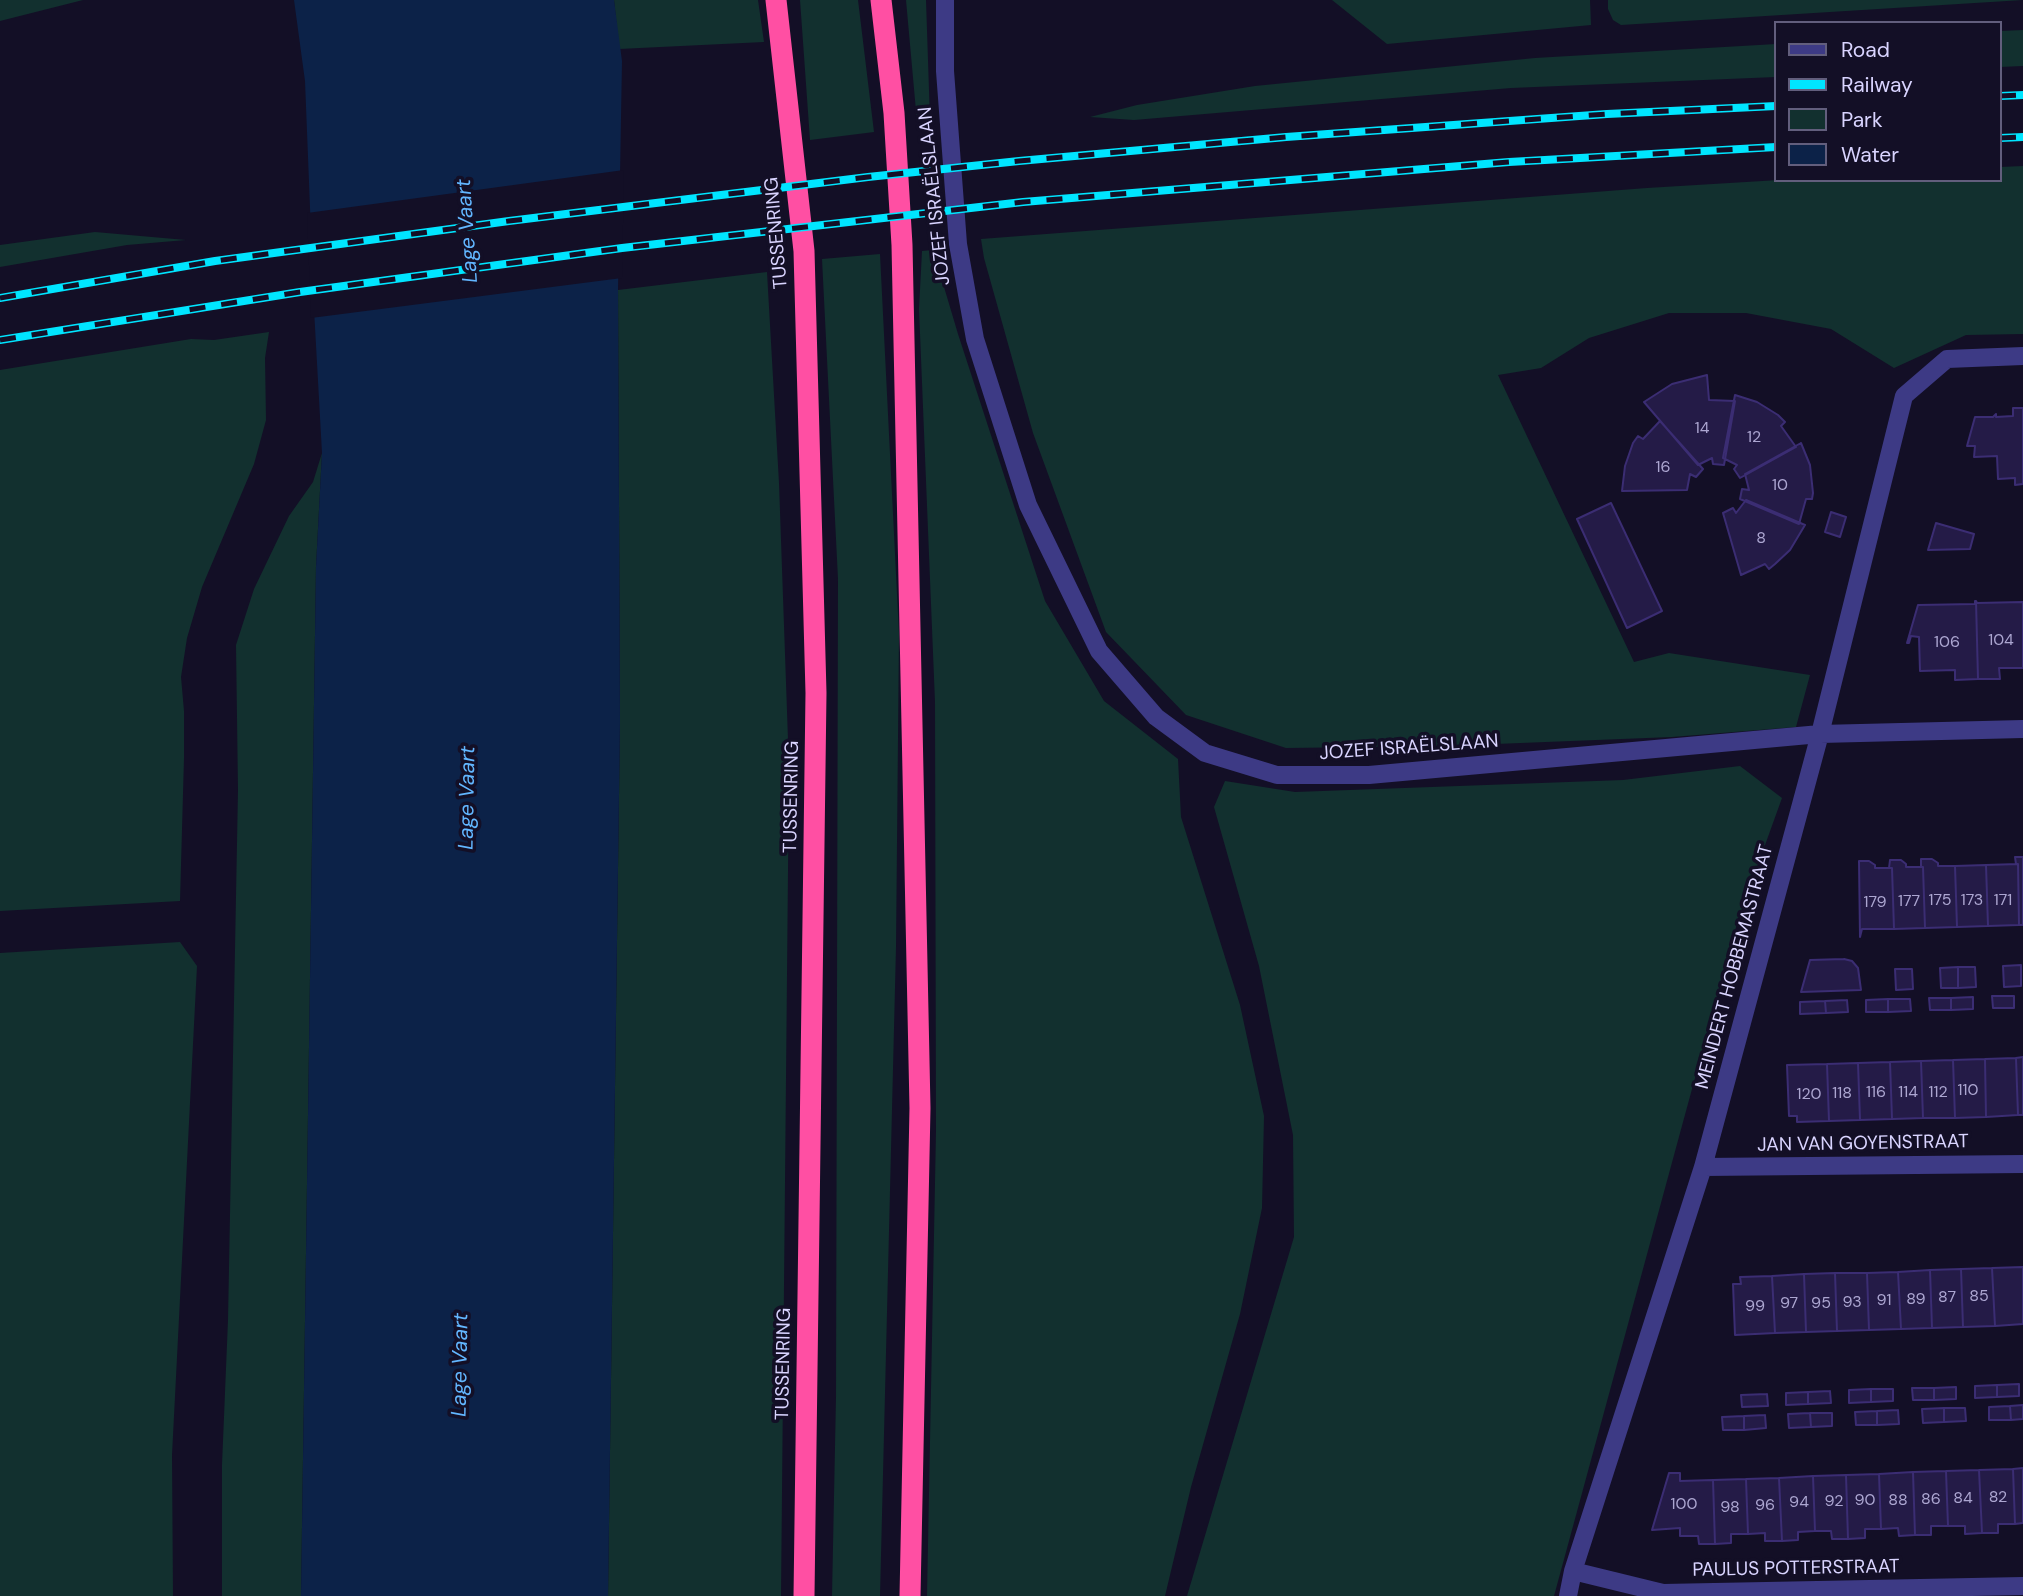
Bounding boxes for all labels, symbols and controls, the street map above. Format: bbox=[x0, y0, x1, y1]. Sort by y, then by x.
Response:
legend bbox=[1774, 21, 2002, 182]
text: Road bbox=[1841, 36, 1890, 64]
text: Railway bbox=[1841, 71, 1913, 99]
street label: JOZEF ISRAËLSLAAN bbox=[914, 106, 956, 286]
text: Park bbox=[1841, 106, 1882, 134]
text: Water bbox=[1841, 141, 1899, 169]
street label: TUSSENRING bbox=[761, 176, 793, 290]
water label: Lage Vaart bbox=[452, 178, 484, 284]
house number: 14 bbox=[1695, 419, 1709, 439]
house number: 12 bbox=[1747, 428, 1761, 448]
house number: 16 bbox=[1655, 458, 1671, 478]
house number: 10 bbox=[1772, 476, 1788, 496]
house number: 8 bbox=[1756, 529, 1766, 549]
house number: 104 bbox=[1988, 631, 2014, 651]
house number: 106 bbox=[1934, 633, 1960, 653]
street label: JOZEF ISRAËLSLAAN bbox=[1319, 730, 1499, 766]
street label: TUSSENRING bbox=[780, 741, 804, 853]
water label: Lage Vaart bbox=[454, 746, 482, 850]
street label: MEINDERT HOBBEMASTRAAT bbox=[1691, 842, 1779, 1092]
house number: 175 bbox=[1929, 891, 1951, 911]
house number: 173 bbox=[1961, 891, 1983, 911]
house number: 171 bbox=[1994, 891, 2012, 911]
house number: 177 bbox=[1898, 892, 1920, 912]
house number: 179 bbox=[1863, 893, 1887, 913]
house number: 110 bbox=[1958, 1081, 1978, 1101]
house number: 116 bbox=[1866, 1083, 1886, 1103]
house number: 114 bbox=[1898, 1083, 1918, 1103]
house number: 112 bbox=[1928, 1083, 1948, 1103]
house number: 118 bbox=[1832, 1084, 1852, 1104]
house number: 120 bbox=[1797, 1085, 1821, 1105]
street label: JAN VAN GOYENSTRAAT bbox=[1757, 1131, 1969, 1157]
house number: 85 bbox=[1969, 1287, 1989, 1307]
house number: 87 bbox=[1938, 1288, 1956, 1308]
house number: 89 bbox=[1906, 1290, 1926, 1310]
house number: 91 bbox=[1877, 1291, 1891, 1311]
house number: 93 bbox=[1842, 1293, 1862, 1313]
house number: 97 bbox=[1780, 1294, 1798, 1314]
house number: 95 bbox=[1811, 1294, 1831, 1314]
house number: 99 bbox=[1745, 1297, 1765, 1317]
street label: TUSSENRING bbox=[772, 1308, 796, 1420]
water label: Lage Vaart bbox=[447, 1313, 475, 1417]
house number: 82 bbox=[1989, 1488, 2007, 1508]
house number: 84 bbox=[1953, 1489, 1973, 1509]
house number: 86 bbox=[1921, 1490, 1941, 1510]
house number: 90 bbox=[1855, 1491, 1875, 1511]
house number: 88 bbox=[1888, 1491, 1908, 1511]
house number: 92 bbox=[1825, 1492, 1843, 1512]
house number: 94 bbox=[1789, 1493, 1809, 1513]
house number: 100 bbox=[1671, 1495, 1697, 1515]
house number: 96 bbox=[1755, 1496, 1775, 1516]
house number: 98 bbox=[1720, 1498, 1740, 1518]
street label: PAULUS POTTERSTRAAT bbox=[1692, 1556, 1900, 1582]

